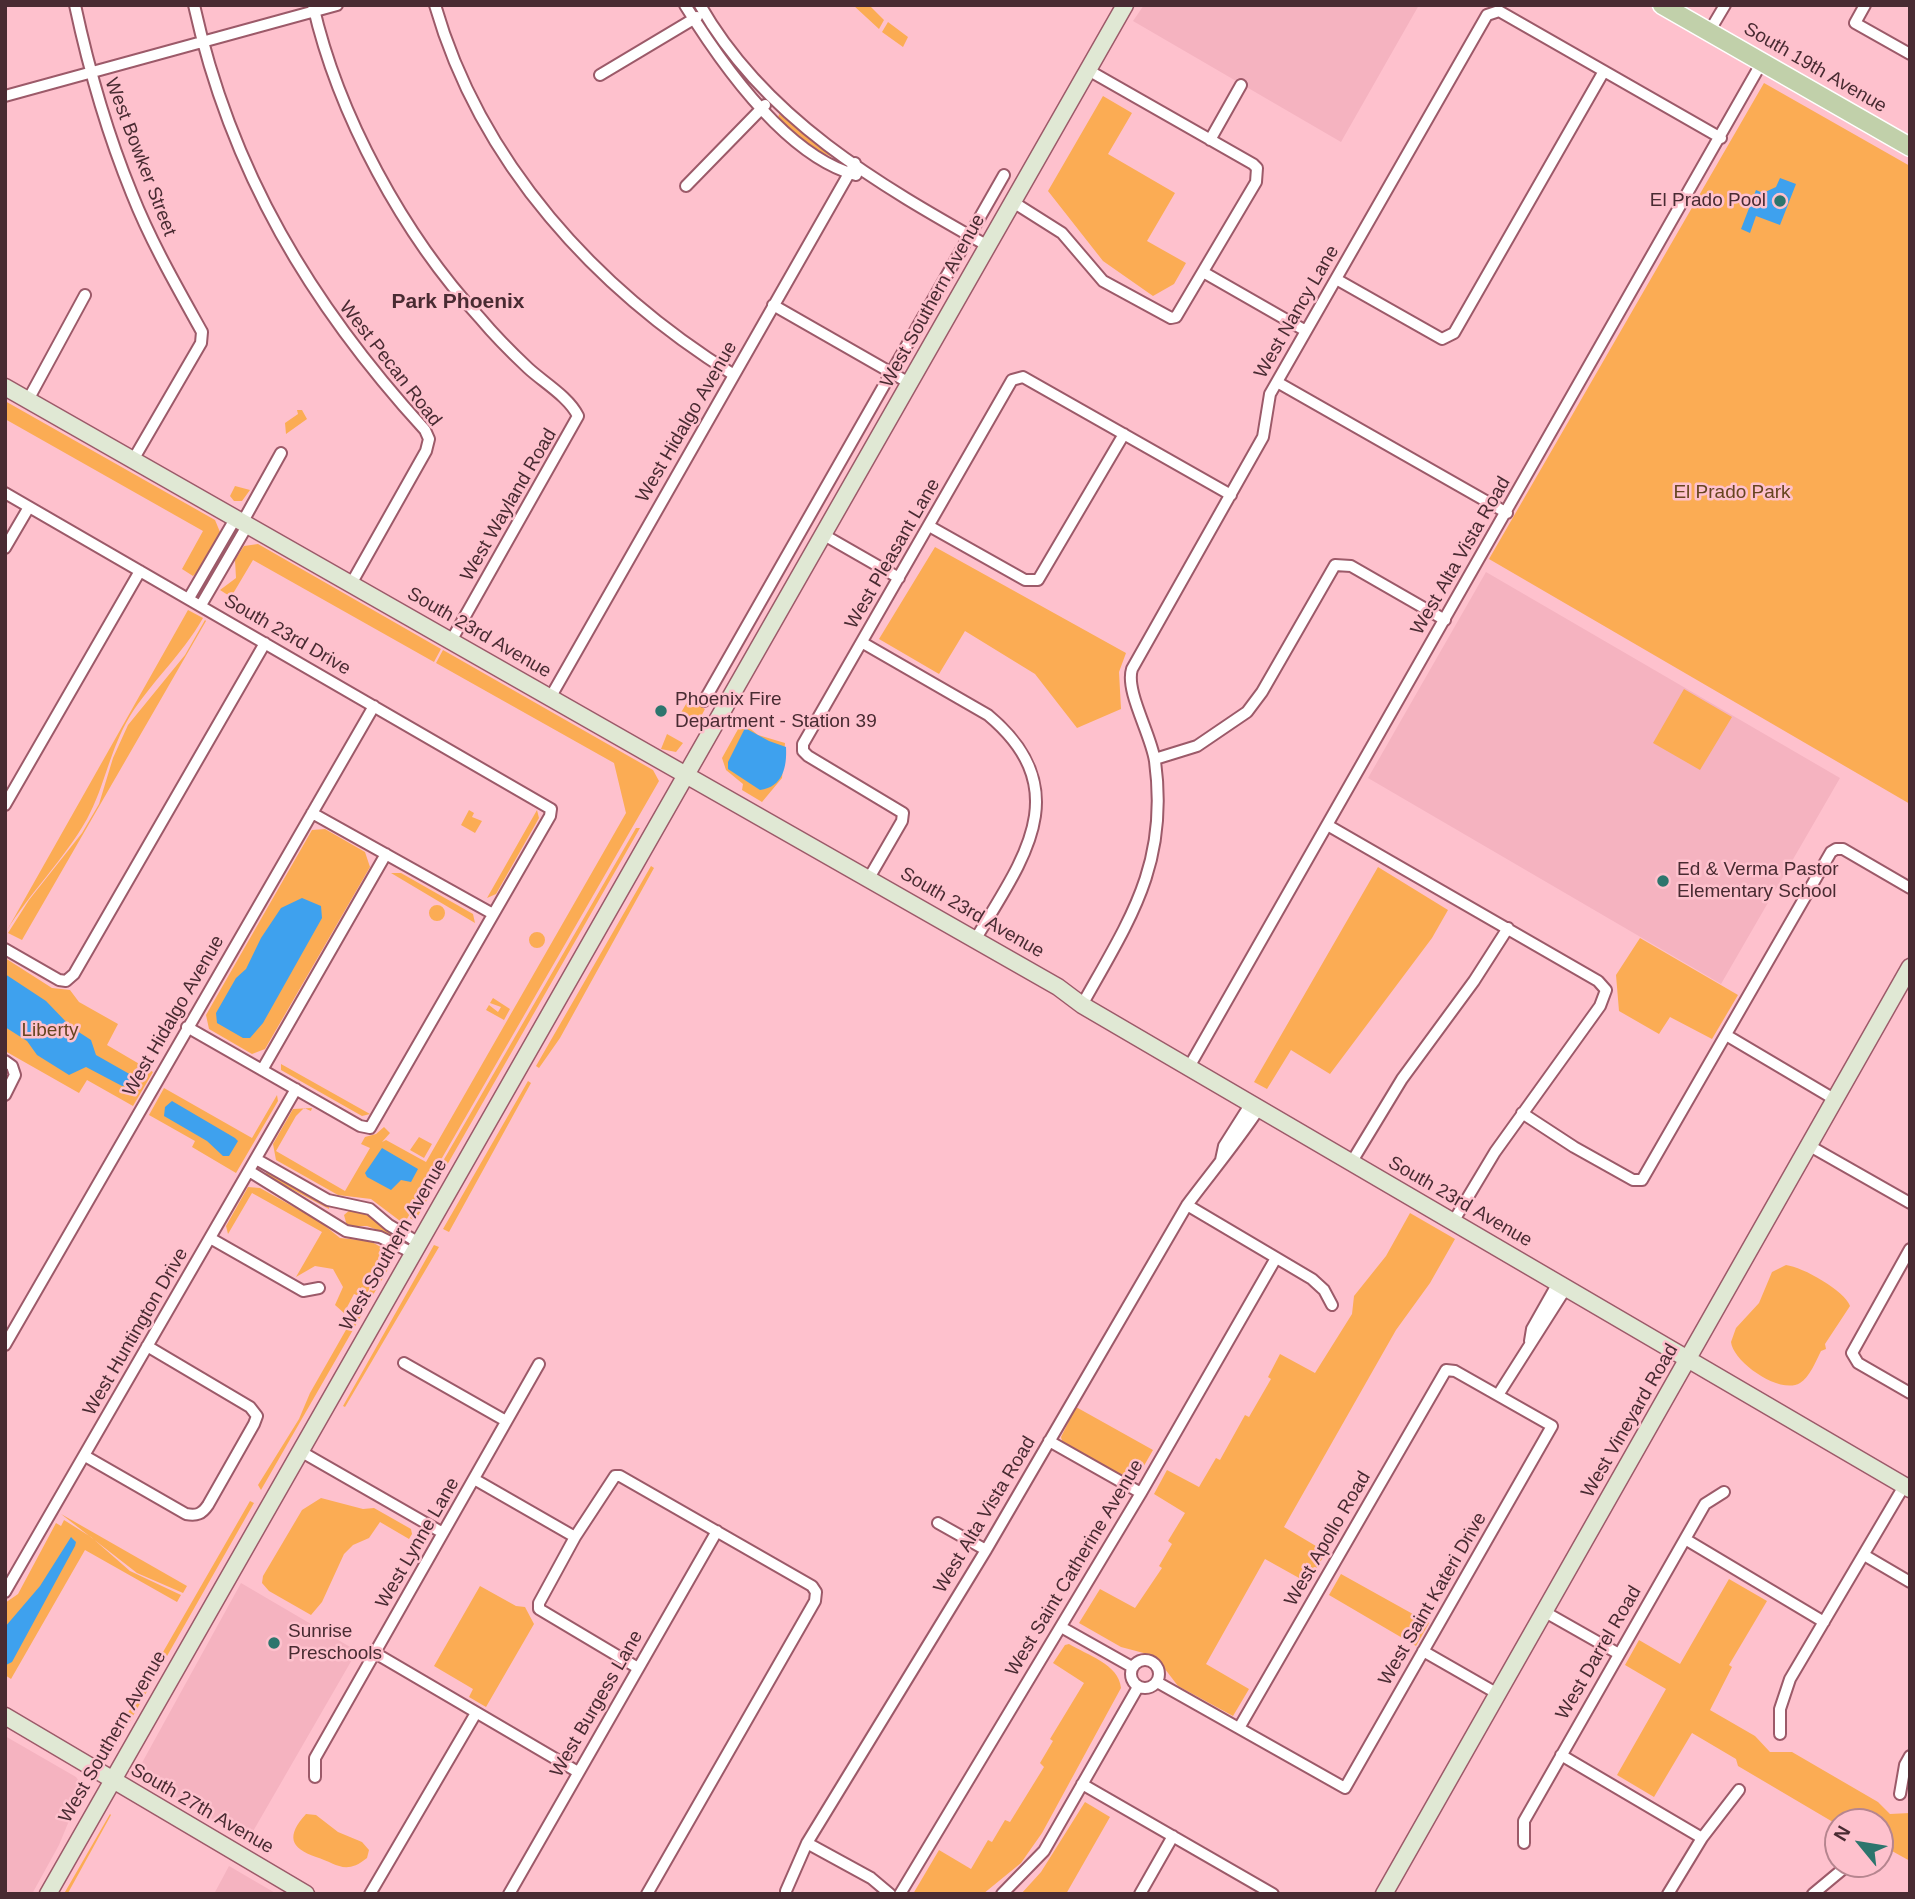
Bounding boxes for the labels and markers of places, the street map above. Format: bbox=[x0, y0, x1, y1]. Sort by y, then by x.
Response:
place label: El Prado Pool bbox=[1650, 190, 1766, 212]
marker: El Prado Pool bbox=[1772, 193, 1788, 209]
place label: Phoenix Fire Department - Station 39 bbox=[675, 689, 877, 733]
marker: Phoenix Fire Department - Station 39 bbox=[653, 703, 669, 719]
place label: Ed & Verma Pastor Elementary School bbox=[1677, 859, 1839, 903]
marker: Ed & Verma Pastor Elementary School bbox=[1655, 873, 1671, 889]
place label: Sunrise Preschools bbox=[288, 1621, 382, 1665]
marker: Sunrise Preschools bbox=[266, 1635, 282, 1651]

